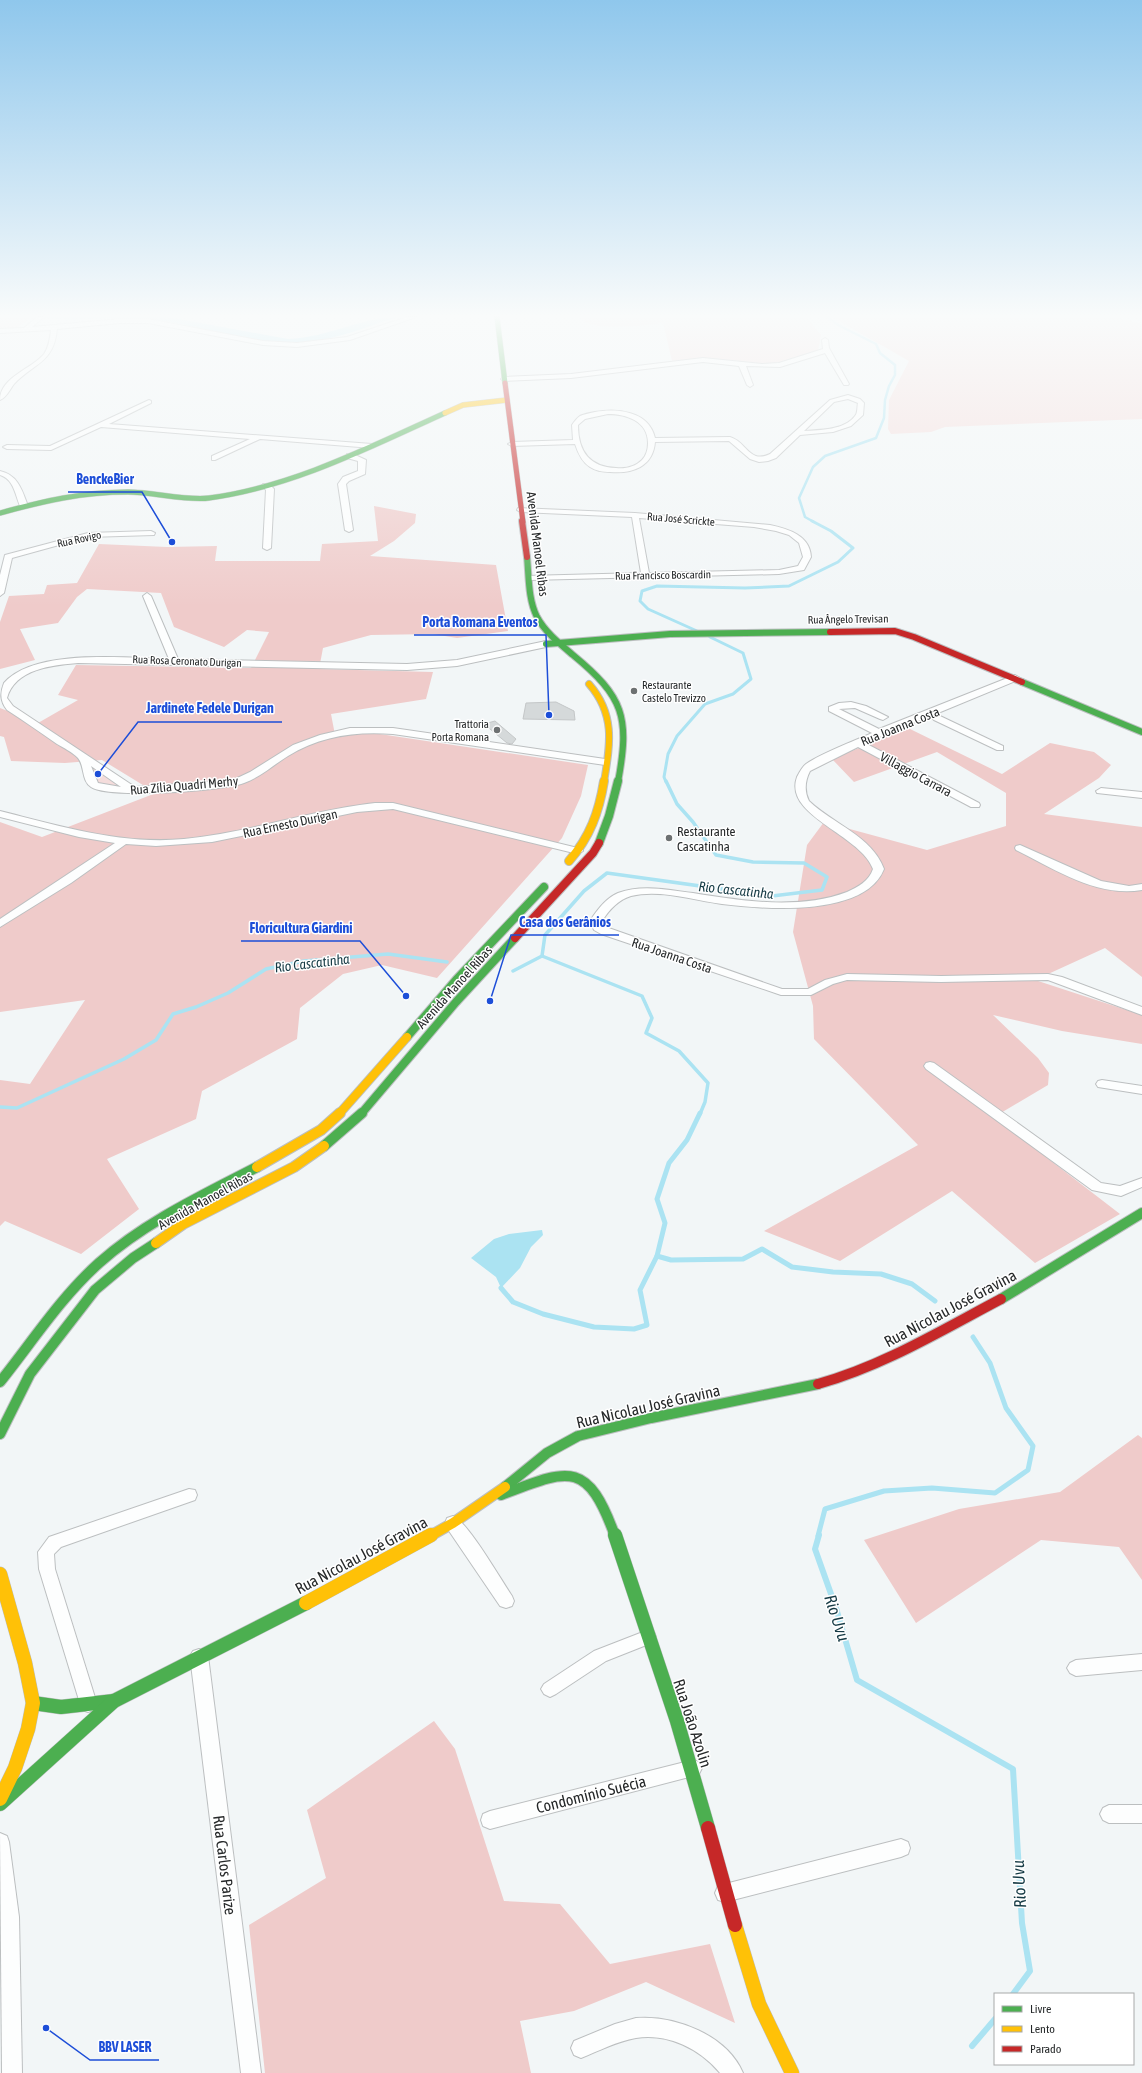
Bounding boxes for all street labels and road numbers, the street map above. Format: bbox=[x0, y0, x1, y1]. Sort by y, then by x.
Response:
street label: Avenida Manoel Ribas bbox=[524, 491, 551, 598]
street label: Rua José Scrickte bbox=[647, 510, 715, 528]
street label: Rua Rovigo bbox=[56, 528, 102, 550]
street label: Rua Francisco Boscardin bbox=[615, 568, 711, 582]
street label: Rua Ângelo Trevisan bbox=[807, 612, 889, 626]
street label: Rua Rosa Ceronato Durigan bbox=[132, 653, 242, 669]
street label: Rua Joanna Costa bbox=[859, 704, 942, 749]
street label: Villaggio Carrara bbox=[877, 749, 954, 800]
street label: Rua Zília Quadri Merhy bbox=[129, 773, 239, 798]
street label: Rua Ernesto Durigan bbox=[241, 806, 339, 841]
street label: Rua Joanna Costa bbox=[630, 935, 714, 976]
street label: Avenida Manoel Ribas bbox=[414, 943, 495, 1032]
street label: Avenida Manoel Ribas bbox=[156, 1168, 255, 1233]
street label: Rua Nicolau José Gravina bbox=[881, 1266, 1019, 1350]
street label: Rua Nicolau José Gravina bbox=[574, 1381, 722, 1431]
street label: Rua Nicolau José Gravina bbox=[292, 1513, 430, 1597]
street label: Rua João Azolin bbox=[670, 1677, 716, 1769]
street label: Condomínio Suécia bbox=[534, 1772, 648, 1816]
street label: Rua Carlos Parize bbox=[210, 1814, 240, 1916]

